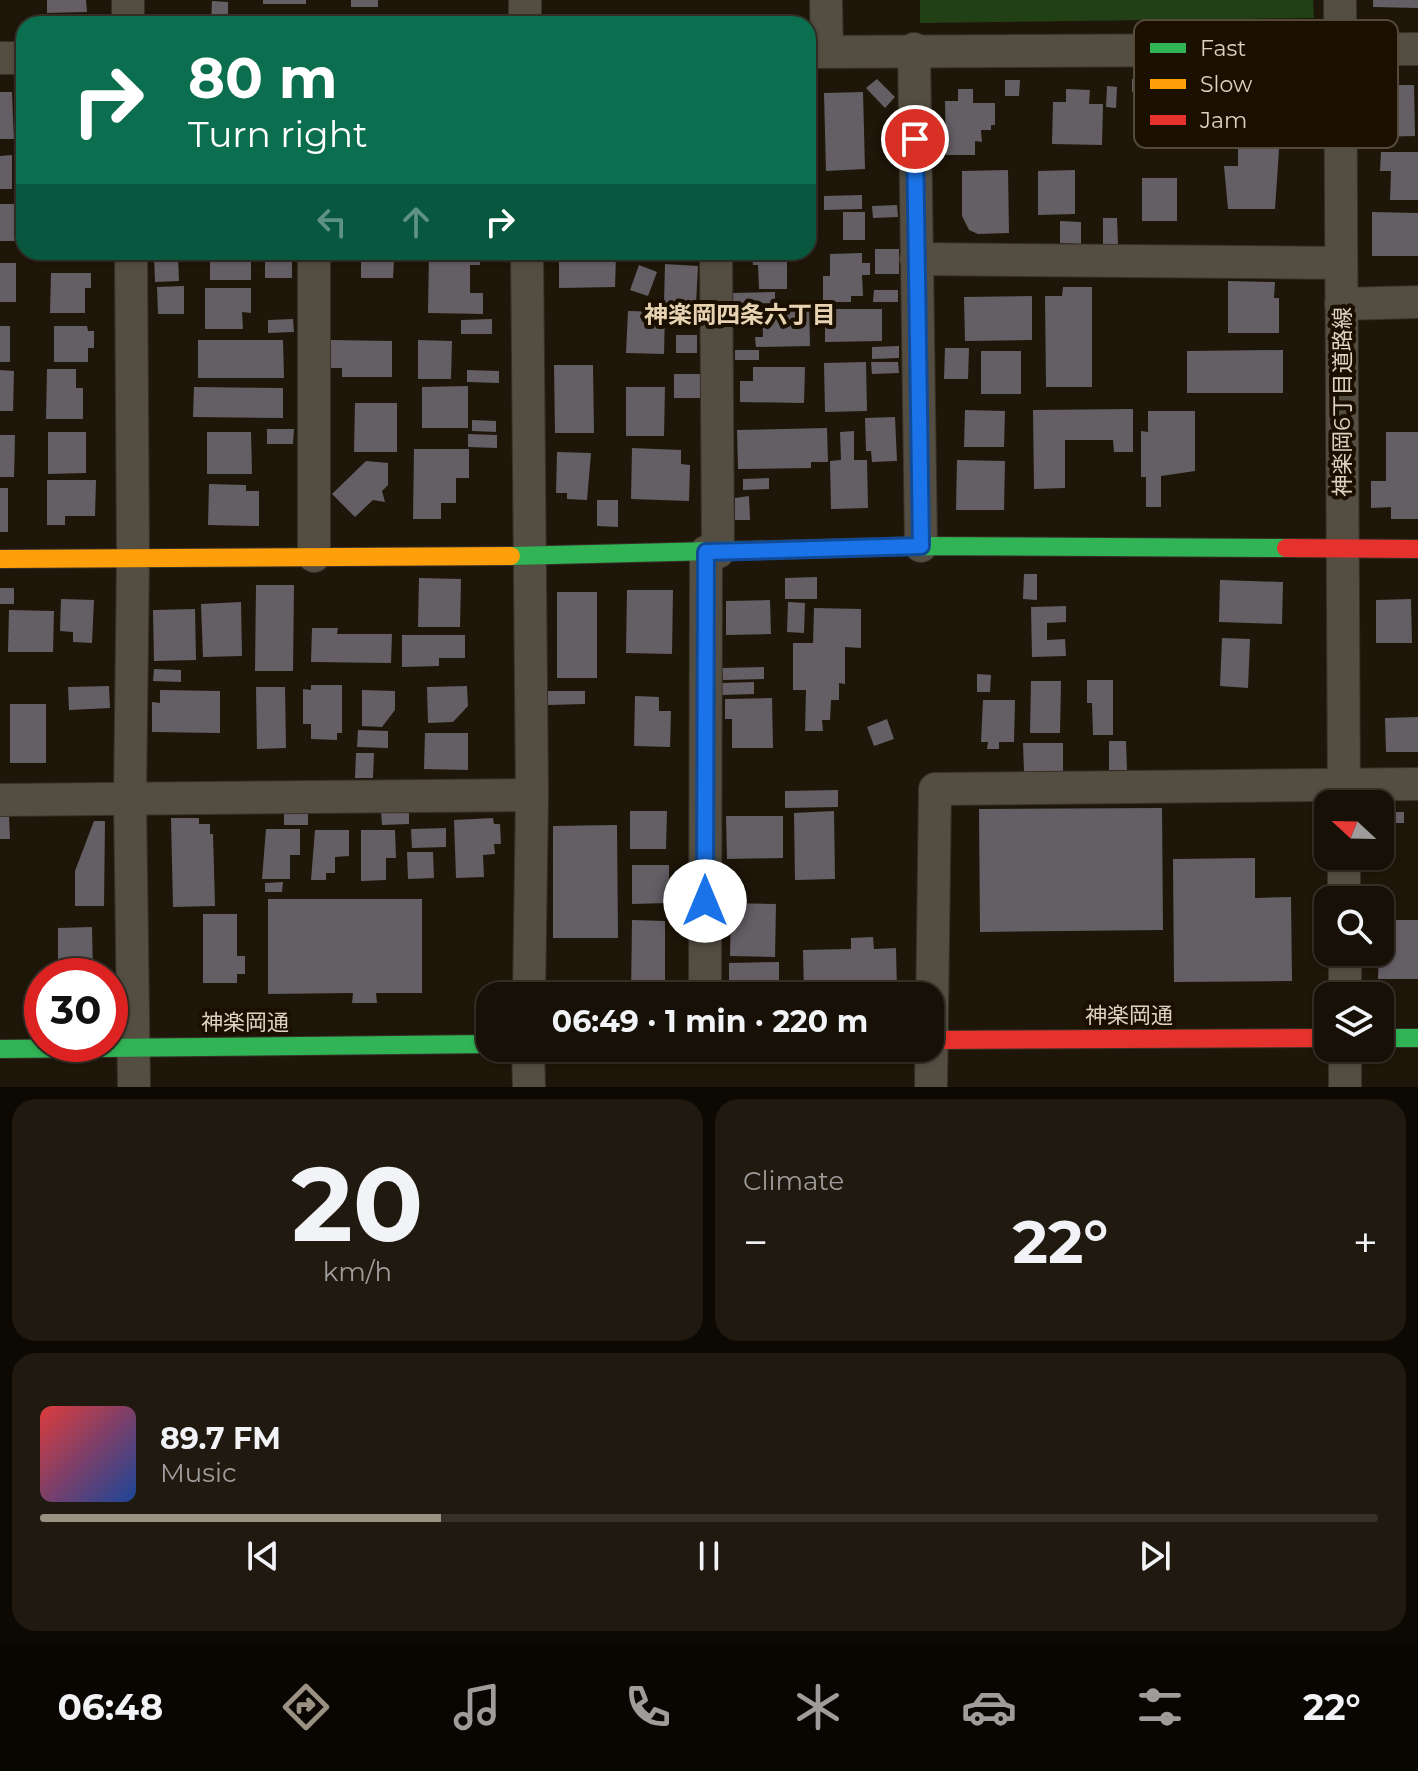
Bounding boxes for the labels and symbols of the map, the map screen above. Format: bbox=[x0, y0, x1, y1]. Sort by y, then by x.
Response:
legend bbox=[1134, 20, 1398, 148]
text: Fast bbox=[1200, 35, 1246, 62]
text: Slow bbox=[1200, 71, 1253, 98]
pin bbox=[881, 105, 949, 173]
text: Jam bbox=[1199, 107, 1247, 134]
district label: 神楽岡四条六丁目 bbox=[644, 300, 836, 329]
street label: 神楽岡6丁目道路線 bbox=[1329, 307, 1356, 497]
north arrow bbox=[1314, 790, 1394, 870]
position arrow bbox=[663, 859, 747, 943]
speed limit sign: 30 bbox=[24, 958, 128, 1062]
street label: 神楽岡通 bbox=[1085, 1002, 1173, 1029]
street label: 神楽岡通 bbox=[201, 1009, 289, 1036]

